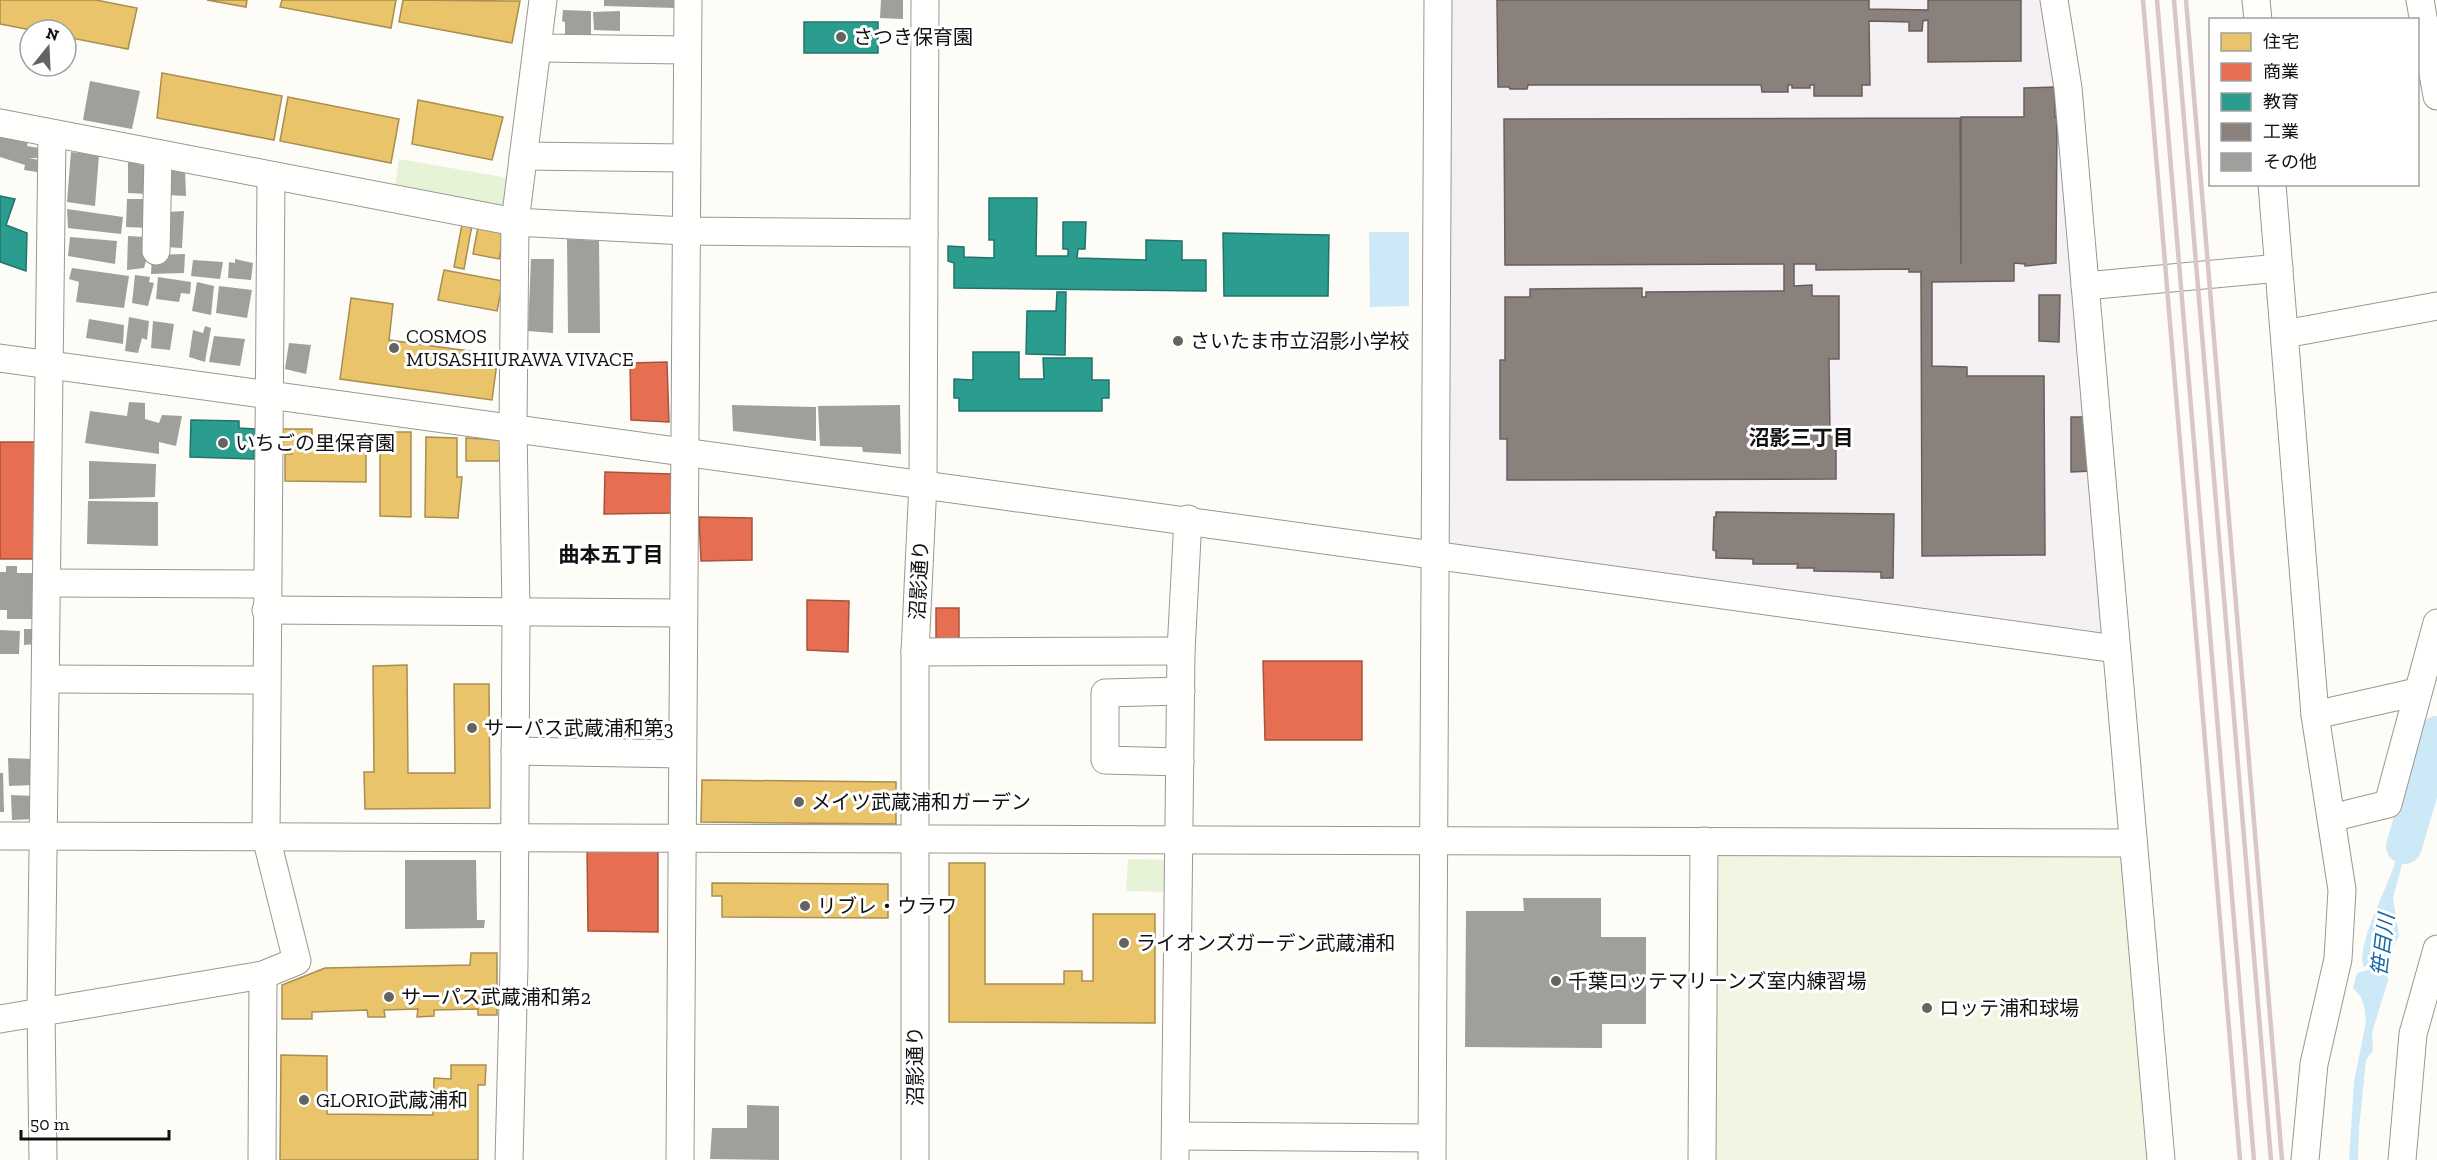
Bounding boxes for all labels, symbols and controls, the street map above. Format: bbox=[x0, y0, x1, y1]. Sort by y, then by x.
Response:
north arrow bbox=[18, 18, 78, 78]
legend bbox=[2209, 18, 2419, 186]
text: N bbox=[44, 23, 61, 45]
place label: さつき保育園 bbox=[853, 25, 973, 49]
marker: さつき保育園 bbox=[834, 30, 848, 44]
text: 住宅 bbox=[2263, 31, 2299, 53]
text: 商業 bbox=[2263, 61, 2299, 83]
text: 教育 bbox=[2263, 91, 2299, 113]
text: 工業 bbox=[2263, 121, 2299, 143]
text: その他 bbox=[2263, 151, 2317, 173]
place label: COSMOS MUSASHIURAWA VIVACE bbox=[406, 324, 634, 371]
place label: さいたま市立沼影小学校 bbox=[1190, 329, 1409, 353]
marker: さいたま市立沼影小学校 bbox=[1171, 334, 1185, 348]
marker: COSMOS MUSASHIURAWA VIVACE bbox=[387, 341, 401, 355]
district label: 沼影三丁目 bbox=[1749, 425, 1854, 450]
place label: いちごの里保育園 bbox=[235, 431, 395, 455]
marker: いちごの里保育園 bbox=[216, 436, 230, 450]
street label: 沼影通り bbox=[905, 539, 933, 621]
district label: 曲本五丁目 bbox=[559, 542, 664, 567]
place label: サーパス武蔵浦和第3 bbox=[484, 716, 674, 740]
marker: サーパス武蔵浦和第3 bbox=[465, 721, 479, 735]
place label: メイツ武蔵浦和ガーデン bbox=[811, 790, 1031, 814]
marker: メイツ武蔵浦和ガーデン bbox=[792, 795, 806, 809]
place label: リブレ・ウラワ bbox=[817, 894, 957, 918]
marker: リブレ・ウラワ bbox=[798, 899, 812, 913]
water label: 笹目川 bbox=[2366, 910, 2399, 978]
place label: ライオンズガーデン武蔵浦和 bbox=[1136, 931, 1396, 955]
marker: ライオンズガーデン武蔵浦和 bbox=[1117, 936, 1131, 950]
place label: 千葉ロッテマリーンズ室内練習場 bbox=[1568, 969, 1867, 993]
marker: 千葉ロッテマリーンズ室内練習場 bbox=[1549, 974, 1563, 988]
place label: サーパス武蔵浦和第2 bbox=[401, 985, 591, 1009]
marker: サーパス武蔵浦和第2 bbox=[382, 990, 396, 1004]
place label: ロッテ浦和球場 bbox=[1939, 996, 2079, 1020]
marker: ロッテ浦和球場 bbox=[1920, 1001, 1934, 1015]
street label: 沼影通り bbox=[903, 1026, 927, 1106]
place label: GLORIO武蔵浦和 bbox=[316, 1088, 468, 1112]
marker: GLORIO武蔵浦和 bbox=[297, 1093, 311, 1107]
scale bar bbox=[21, 1103, 170, 1141]
text: 50 m bbox=[30, 1113, 70, 1135]

